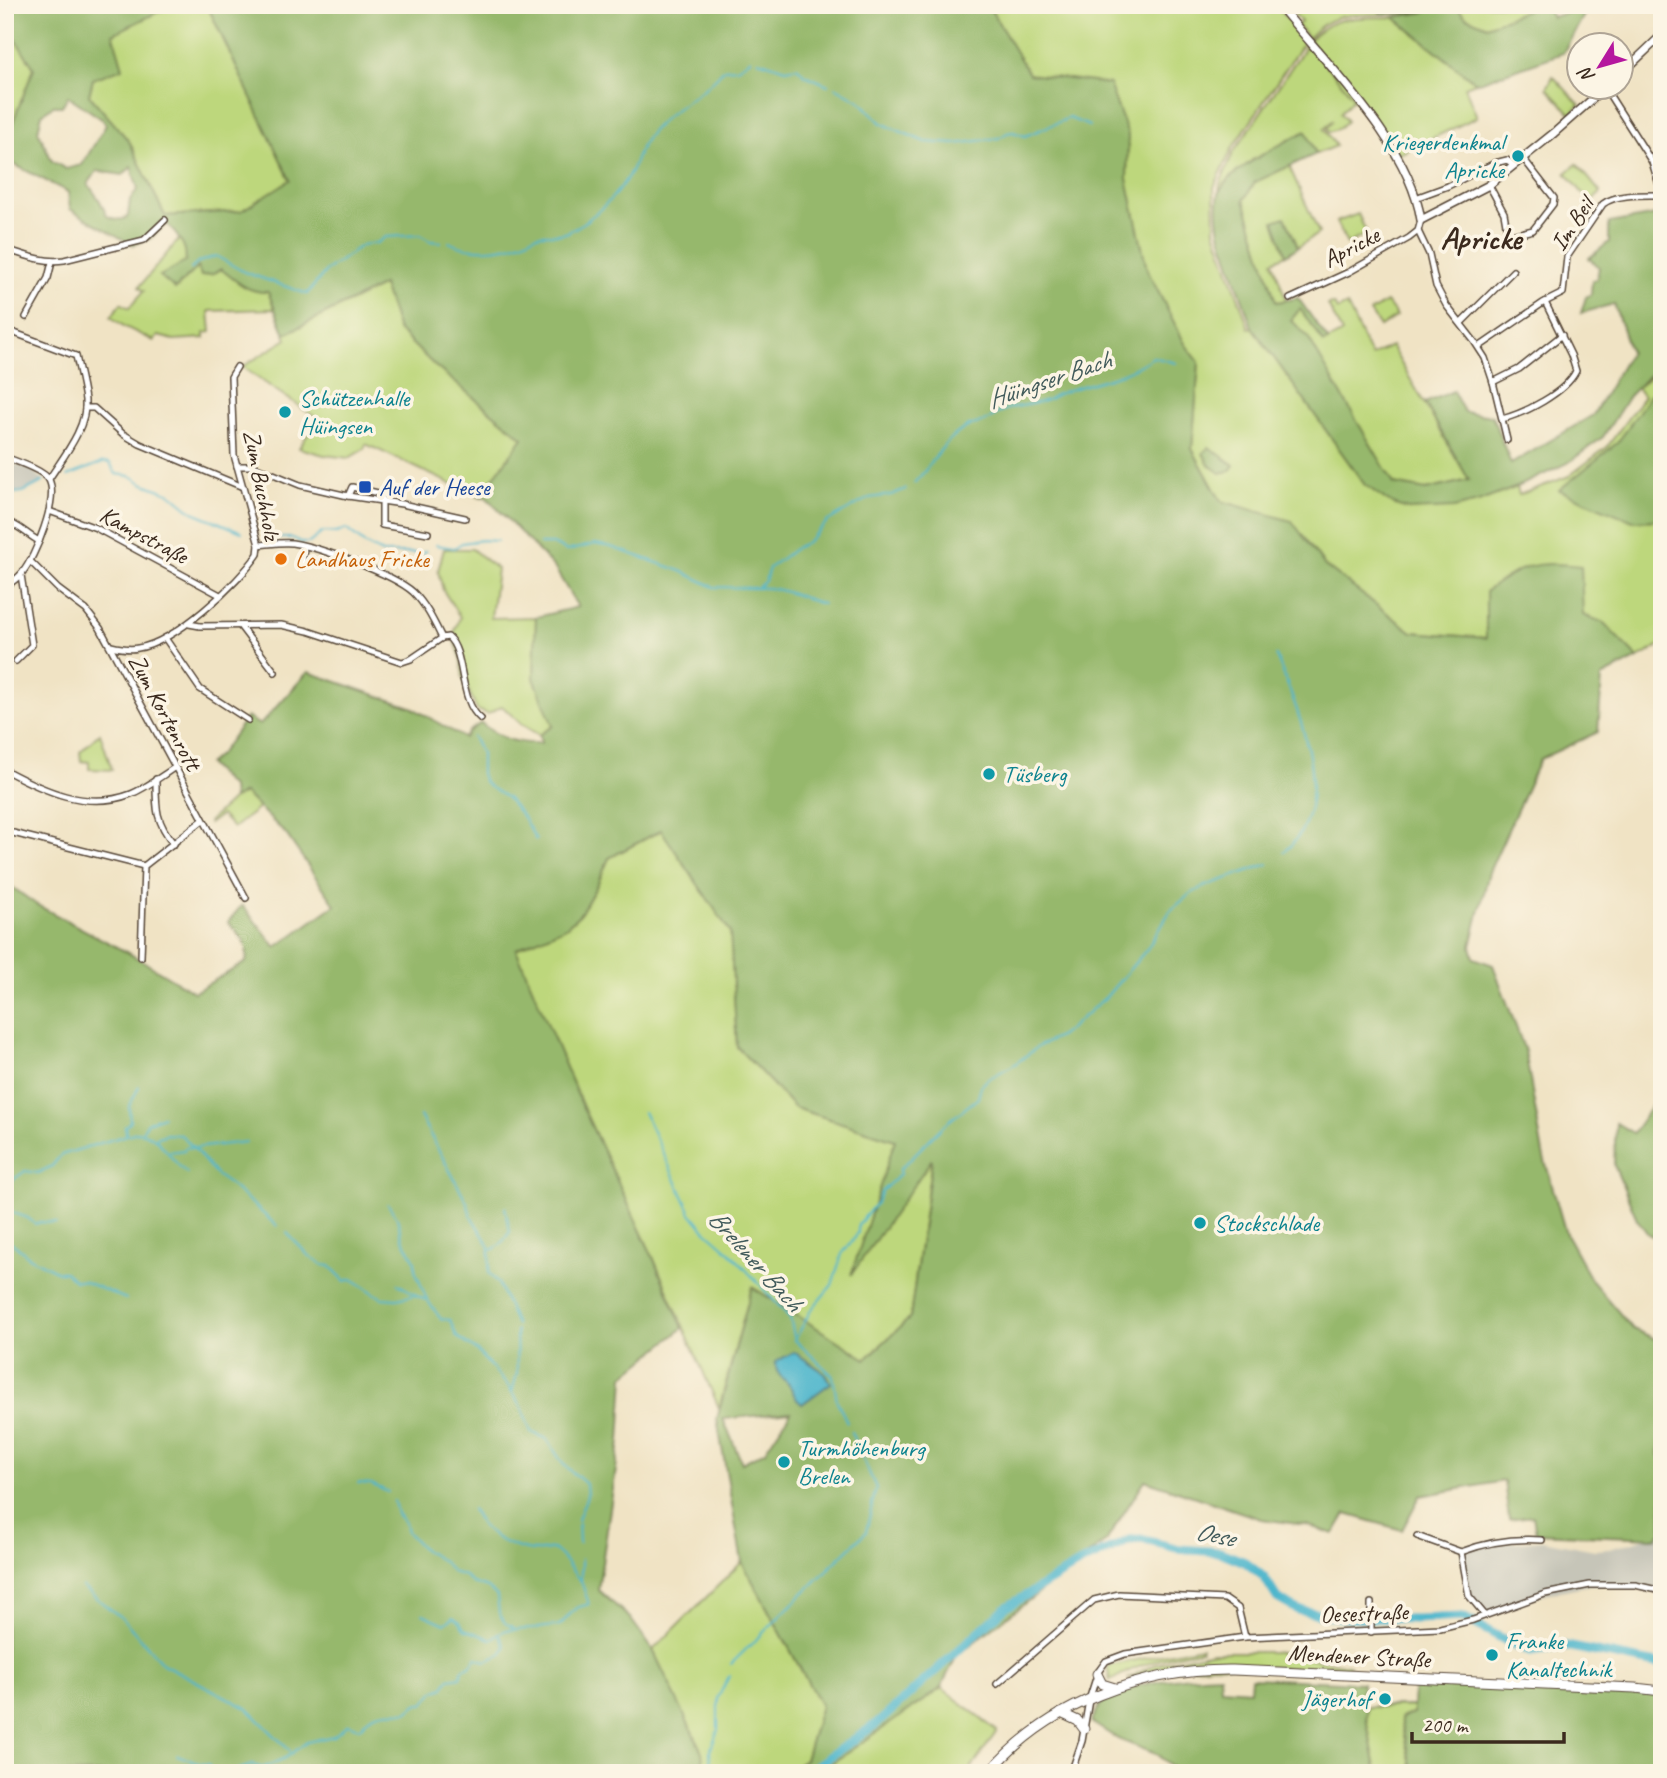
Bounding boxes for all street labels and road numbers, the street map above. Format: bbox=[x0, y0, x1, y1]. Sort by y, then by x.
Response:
street label: Im Beil bbox=[1543, 188, 1603, 256]
street label: Apricke bbox=[1318, 219, 1386, 274]
street label: Zum Buchholz bbox=[237, 427, 288, 544]
street label: Kampstraße bbox=[95, 499, 195, 572]
street label: Zum Kortenrott bbox=[122, 649, 209, 777]
street label: Oesestraße bbox=[1320, 1596, 1411, 1630]
street label: Mendener Straße bbox=[1287, 1637, 1433, 1675]

